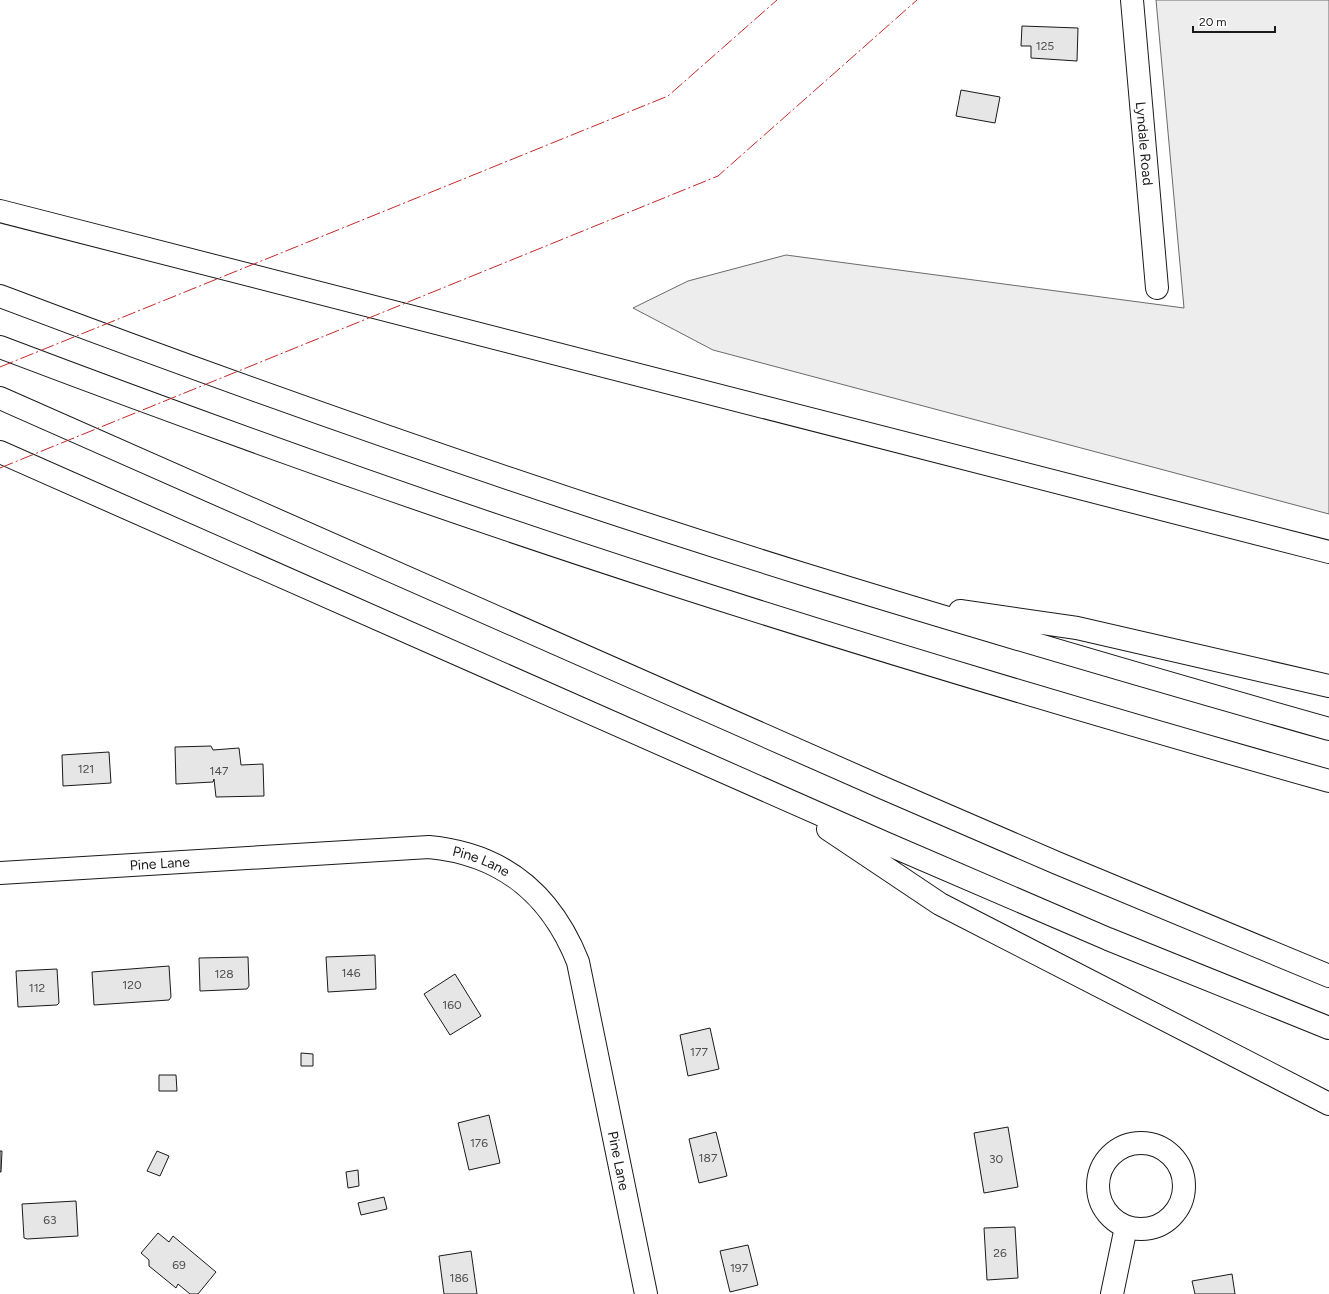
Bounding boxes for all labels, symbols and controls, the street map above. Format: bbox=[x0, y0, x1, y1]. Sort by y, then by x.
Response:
scale bar bbox=[1193, 8, 1275, 34]
text: 20 m bbox=[1199, 15, 1227, 29]
house number: 125 bbox=[1036, 39, 1054, 53]
street label: Lyndale Road bbox=[1132, 101, 1157, 186]
house number: 121 bbox=[78, 762, 94, 776]
house number: 147 bbox=[210, 764, 229, 778]
street label: Pine Lane bbox=[451, 842, 513, 880]
street label: Pine Lane bbox=[129, 853, 191, 874]
house number: 146 bbox=[341, 966, 361, 980]
house number: 128 bbox=[214, 967, 234, 981]
house number: 120 bbox=[122, 978, 142, 992]
house number: 112 bbox=[29, 981, 45, 995]
house number: 160 bbox=[442, 998, 462, 1012]
house number: 177 bbox=[690, 1045, 708, 1059]
street label: Pine Lane bbox=[604, 1130, 633, 1192]
house number: 176 bbox=[470, 1136, 488, 1150]
house number: 187 bbox=[699, 1151, 718, 1165]
house number: 30 bbox=[989, 1152, 1003, 1166]
house number: 63 bbox=[43, 1213, 57, 1227]
house number: 26 bbox=[993, 1246, 1007, 1260]
house number: 69 bbox=[172, 1258, 186, 1272]
house number: 197 bbox=[730, 1261, 749, 1275]
house number: 186 bbox=[449, 1271, 469, 1285]

